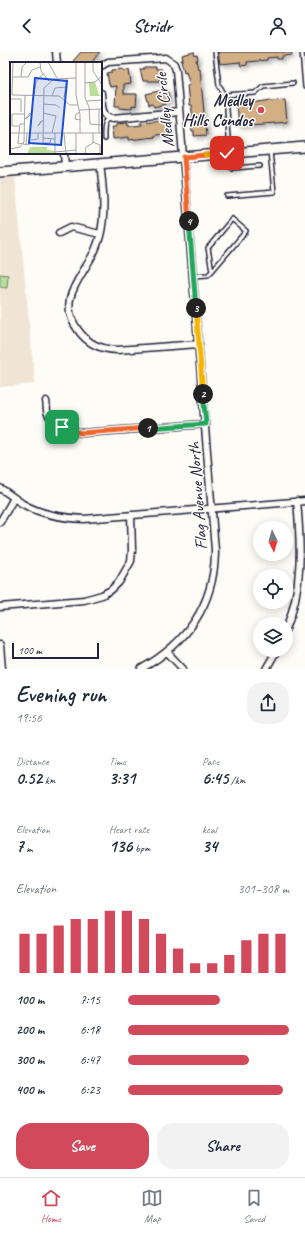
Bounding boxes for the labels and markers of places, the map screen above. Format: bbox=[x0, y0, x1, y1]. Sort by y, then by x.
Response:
place label: Medley Hills Condos bbox=[182, 90, 255, 131]
marker: Medley Hills Condos bbox=[256, 105, 266, 115]
pin bbox=[210, 136, 244, 170]
pin: 4 bbox=[179, 211, 199, 231]
pin: 3 bbox=[186, 298, 206, 318]
pin: 2 bbox=[193, 384, 213, 404]
pin bbox=[45, 410, 79, 444]
pin: 1 bbox=[138, 418, 158, 438]

